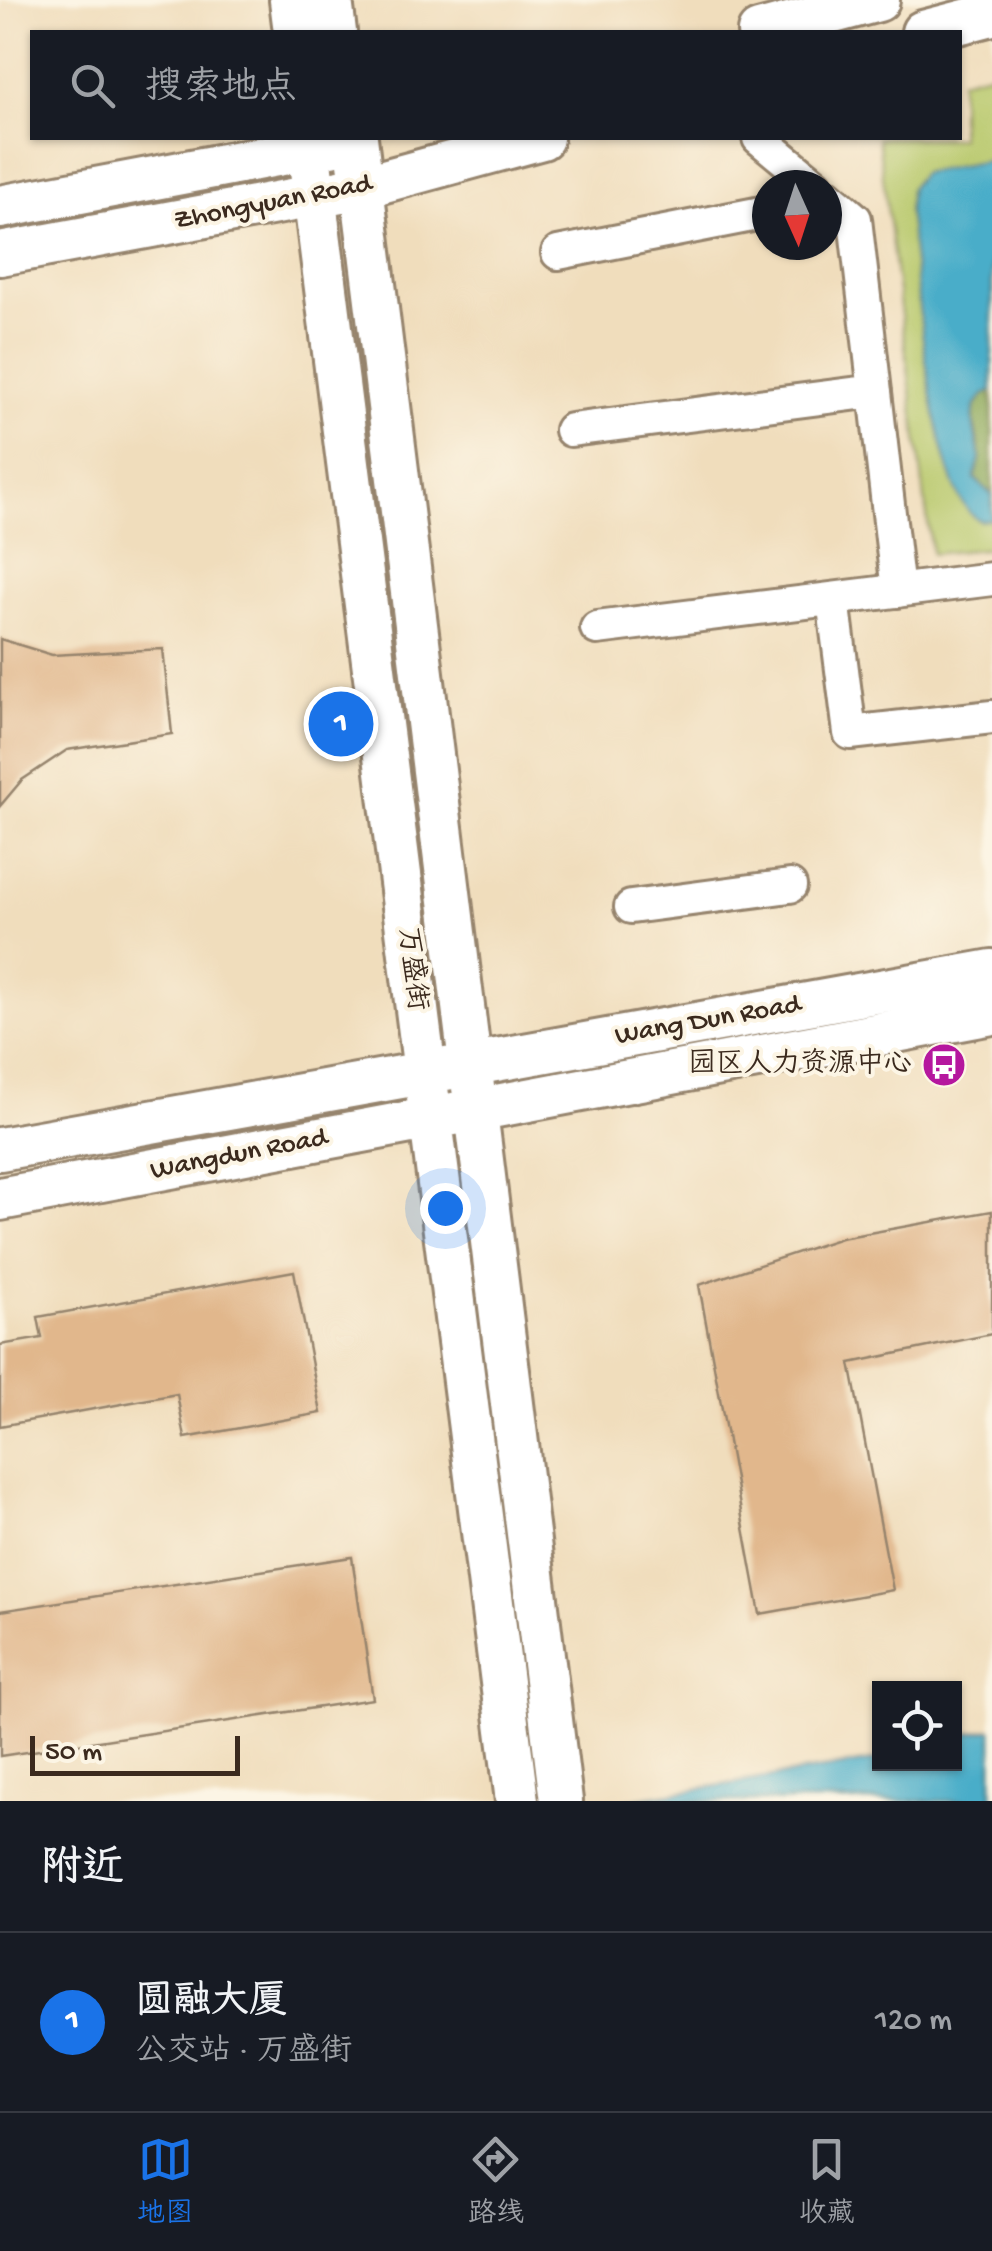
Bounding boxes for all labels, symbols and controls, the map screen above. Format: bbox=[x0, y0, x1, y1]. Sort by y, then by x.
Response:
search box bbox=[30, 30, 962, 140]
icon: search bbox=[65, 58, 120, 113]
text: 搜索地点 bbox=[145, 68, 297, 112]
street label: Zhongyuan Road bbox=[171, 167, 377, 238]
north arrow bbox=[752, 170, 842, 260]
pin: 1 bbox=[308, 686, 374, 762]
street label: 万盛街 bbox=[390, 925, 433, 1013]
street label: Wang Dun Road bbox=[613, 988, 806, 1054]
bus stop icon: 园区人力资源中心 bbox=[921, 1042, 967, 1088]
place label: 园区人力资源中心 bbox=[688, 1047, 912, 1082]
street label: Wangdun Road bbox=[148, 1121, 333, 1188]
your location bbox=[420, 1183, 471, 1234]
map controls bbox=[872, 1681, 962, 1771]
button: locate bbox=[872, 1681, 962, 1771]
scale bar bbox=[30, 1731, 240, 1776]
text: 50 m bbox=[45, 1737, 102, 1770]
text: 附近 bbox=[40, 1847, 124, 1896]
text: 圆融大厦 bbox=[135, 1982, 287, 2026]
text: 1 bbox=[66, 2003, 79, 2041]
text: 120 m bbox=[875, 2003, 952, 2041]
text: 公交站 · 万盛街 bbox=[135, 2034, 352, 2072]
tab: 地图 bbox=[137, 2132, 193, 2232]
tab: 路线 bbox=[468, 2132, 524, 2232]
tab: 收藏 bbox=[799, 2132, 855, 2232]

